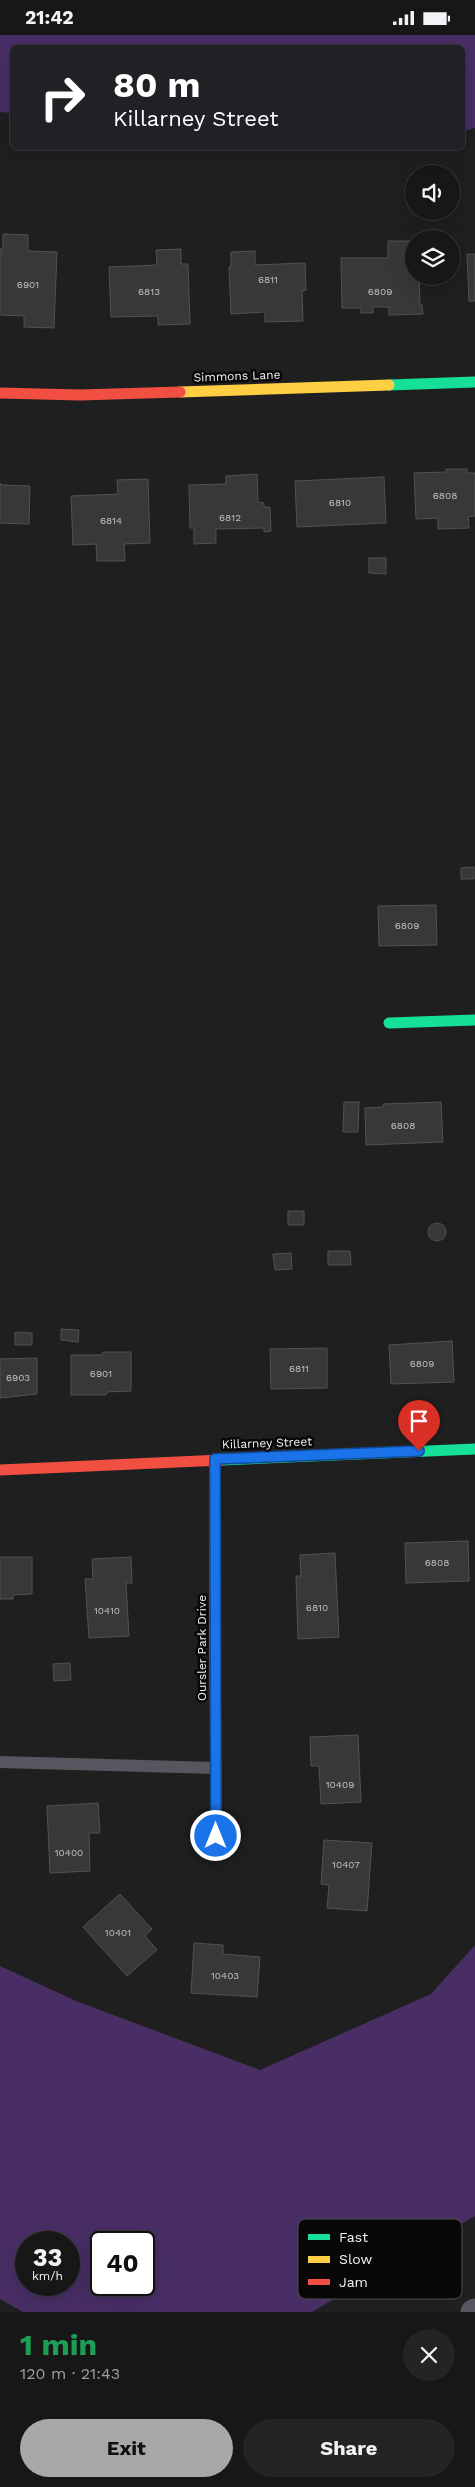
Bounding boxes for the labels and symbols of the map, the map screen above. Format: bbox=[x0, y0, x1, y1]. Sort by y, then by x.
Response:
house number: 6811 bbox=[258, 274, 278, 285]
house number: 6901 bbox=[17, 279, 39, 290]
house number: 6813 bbox=[138, 286, 160, 297]
house number: 6809 bbox=[368, 286, 392, 297]
street label: Simmons Lane bbox=[193, 367, 281, 385]
house number: 6808 bbox=[433, 490, 457, 501]
house number: 6810 bbox=[329, 497, 351, 508]
house number: 6812 bbox=[219, 512, 241, 523]
house number: 6814 bbox=[100, 515, 122, 526]
house number: 6809 bbox=[395, 920, 419, 931]
house number: 6808 bbox=[391, 1120, 415, 1131]
house number: 6809 bbox=[410, 1358, 434, 1369]
house number: 6811 bbox=[289, 1363, 309, 1374]
house number: 6901 bbox=[90, 1368, 112, 1379]
house number: 6903 bbox=[6, 1372, 30, 1383]
pin bbox=[398, 1400, 440, 1451]
street label: Killarney Street bbox=[222, 1434, 312, 1452]
house number: 6808 bbox=[425, 1557, 449, 1568]
street label: Oursler Park Drive bbox=[195, 1595, 209, 1701]
house number: 6810 bbox=[306, 1602, 328, 1613]
house number: 10410 bbox=[94, 1605, 120, 1616]
house number: 10409 bbox=[326, 1779, 354, 1790]
position arrow bbox=[189, 1809, 241, 1861]
house number: 10400 bbox=[55, 1847, 83, 1858]
house number: 10407 bbox=[332, 1859, 360, 1870]
house number: 10401 bbox=[105, 1927, 131, 1938]
house number: 10403 bbox=[211, 1970, 239, 1981]
legend bbox=[298, 2219, 462, 2299]
text: Fast bbox=[339, 2229, 368, 2245]
speed limit sign: 40 bbox=[90, 2231, 155, 2296]
text: Slow bbox=[339, 2251, 372, 2267]
text: Jam bbox=[339, 2274, 368, 2290]

